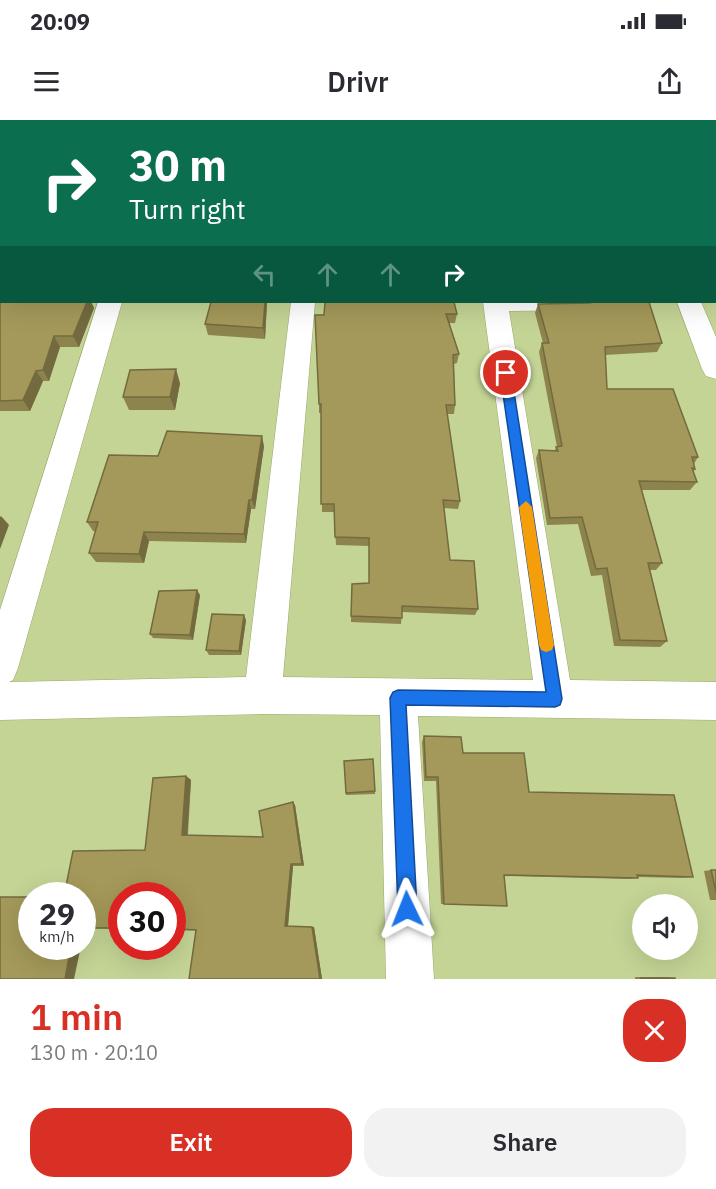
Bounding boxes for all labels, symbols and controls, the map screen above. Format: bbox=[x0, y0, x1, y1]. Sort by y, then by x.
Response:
text: 20:09 bbox=[30, 7, 90, 36]
text: Drivr bbox=[327, 64, 389, 99]
icon: menu bbox=[30, 65, 63, 98]
icon: share bbox=[653, 65, 686, 98]
text: 30 m bbox=[129, 138, 227, 193]
icon: right bbox=[30, 144, 108, 222]
text: Turn right bbox=[129, 191, 246, 226]
icon: left bbox=[248, 258, 281, 291]
icon: ahead bbox=[311, 258, 344, 291]
icon: ahead bbox=[374, 258, 407, 291]
icon: right bbox=[437, 258, 470, 291]
pin bbox=[480, 347, 531, 398]
icon: arrive bbox=[489, 356, 522, 389]
position arrow bbox=[375, 877, 439, 941]
speed limit sign: 30 bbox=[108, 882, 186, 960]
text: 29 bbox=[39, 894, 75, 933]
map controls bbox=[632, 894, 698, 960]
button: sound bbox=[632, 894, 698, 960]
text: km/h bbox=[39, 927, 75, 946]
text: 1 min bbox=[30, 993, 123, 1040]
button: close bbox=[623, 999, 686, 1062]
text: 130 m · 20:10 bbox=[30, 1039, 158, 1066]
button: Exit bbox=[30, 1108, 352, 1177]
button: Share bbox=[364, 1108, 686, 1177]

